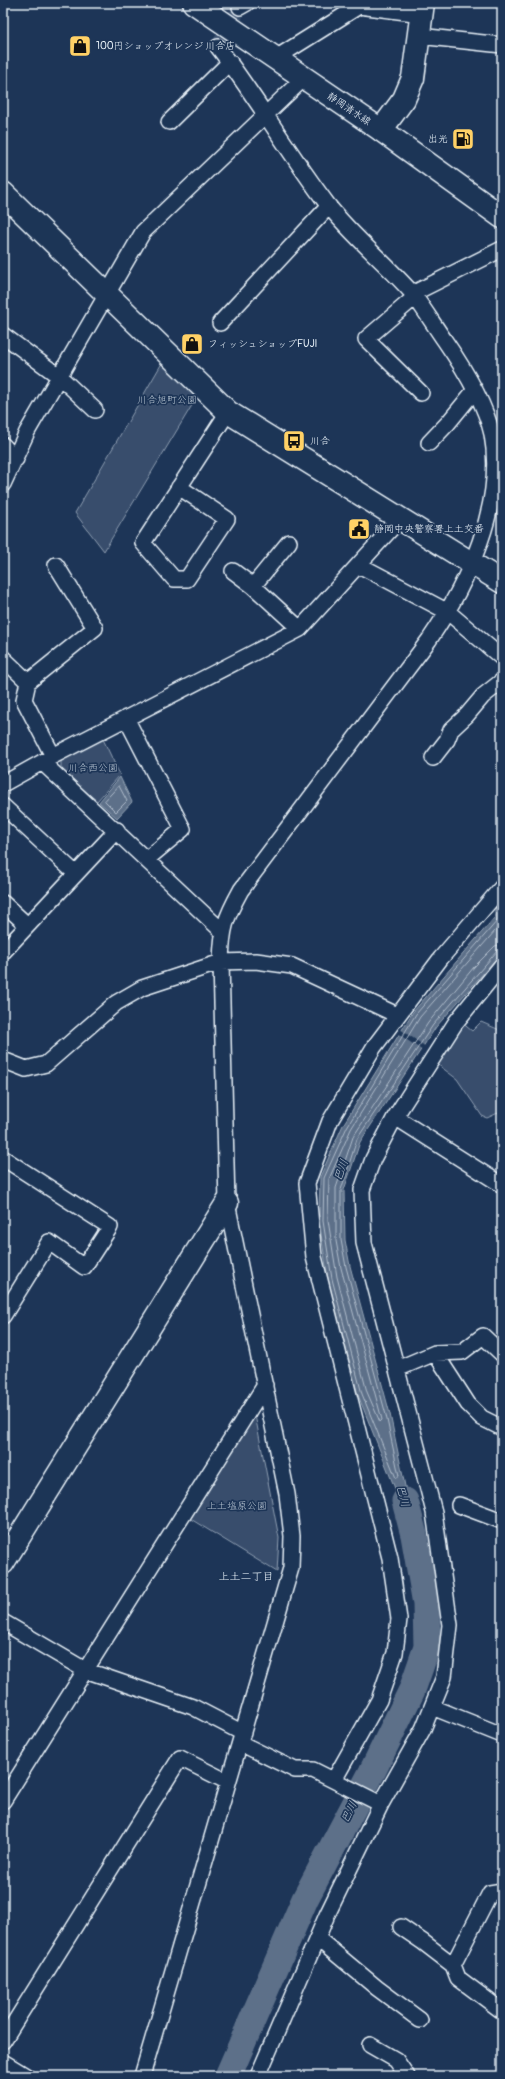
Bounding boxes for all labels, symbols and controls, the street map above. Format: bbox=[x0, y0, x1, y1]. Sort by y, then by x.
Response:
shop icon: 100円ショップオレンジ 川合店 bbox=[67, 33, 93, 59]
place label: 100円ショップオレンジ 川合店 bbox=[96, 40, 235, 52]
street label: 静岡清水線 bbox=[325, 90, 373, 128]
fuel station icon: 出光 bbox=[450, 126, 476, 152]
place label: 出光 bbox=[428, 133, 448, 145]
shop icon: フィッシュショップFUJI bbox=[179, 331, 205, 357]
place label: フィッシュショップFUJI bbox=[208, 338, 317, 350]
park label: 川合旭町公園 bbox=[137, 394, 197, 406]
bus stop icon: 川合 bbox=[281, 428, 307, 454]
place label: 川合 bbox=[310, 435, 330, 447]
public building icon: 静岡中央警察署上土交番 bbox=[346, 516, 372, 542]
place label: 静岡中央警察署上土交番 bbox=[374, 523, 484, 535]
park label: 川合西公園 bbox=[68, 762, 118, 774]
water label: 巴川 bbox=[331, 1157, 351, 1183]
water label: 巴川 bbox=[394, 1484, 412, 1508]
park label: 上土塩原公園 bbox=[207, 1500, 267, 1512]
district label: 上土二丁目 bbox=[219, 1570, 274, 1583]
water label: 巴川 bbox=[338, 1799, 360, 1825]

